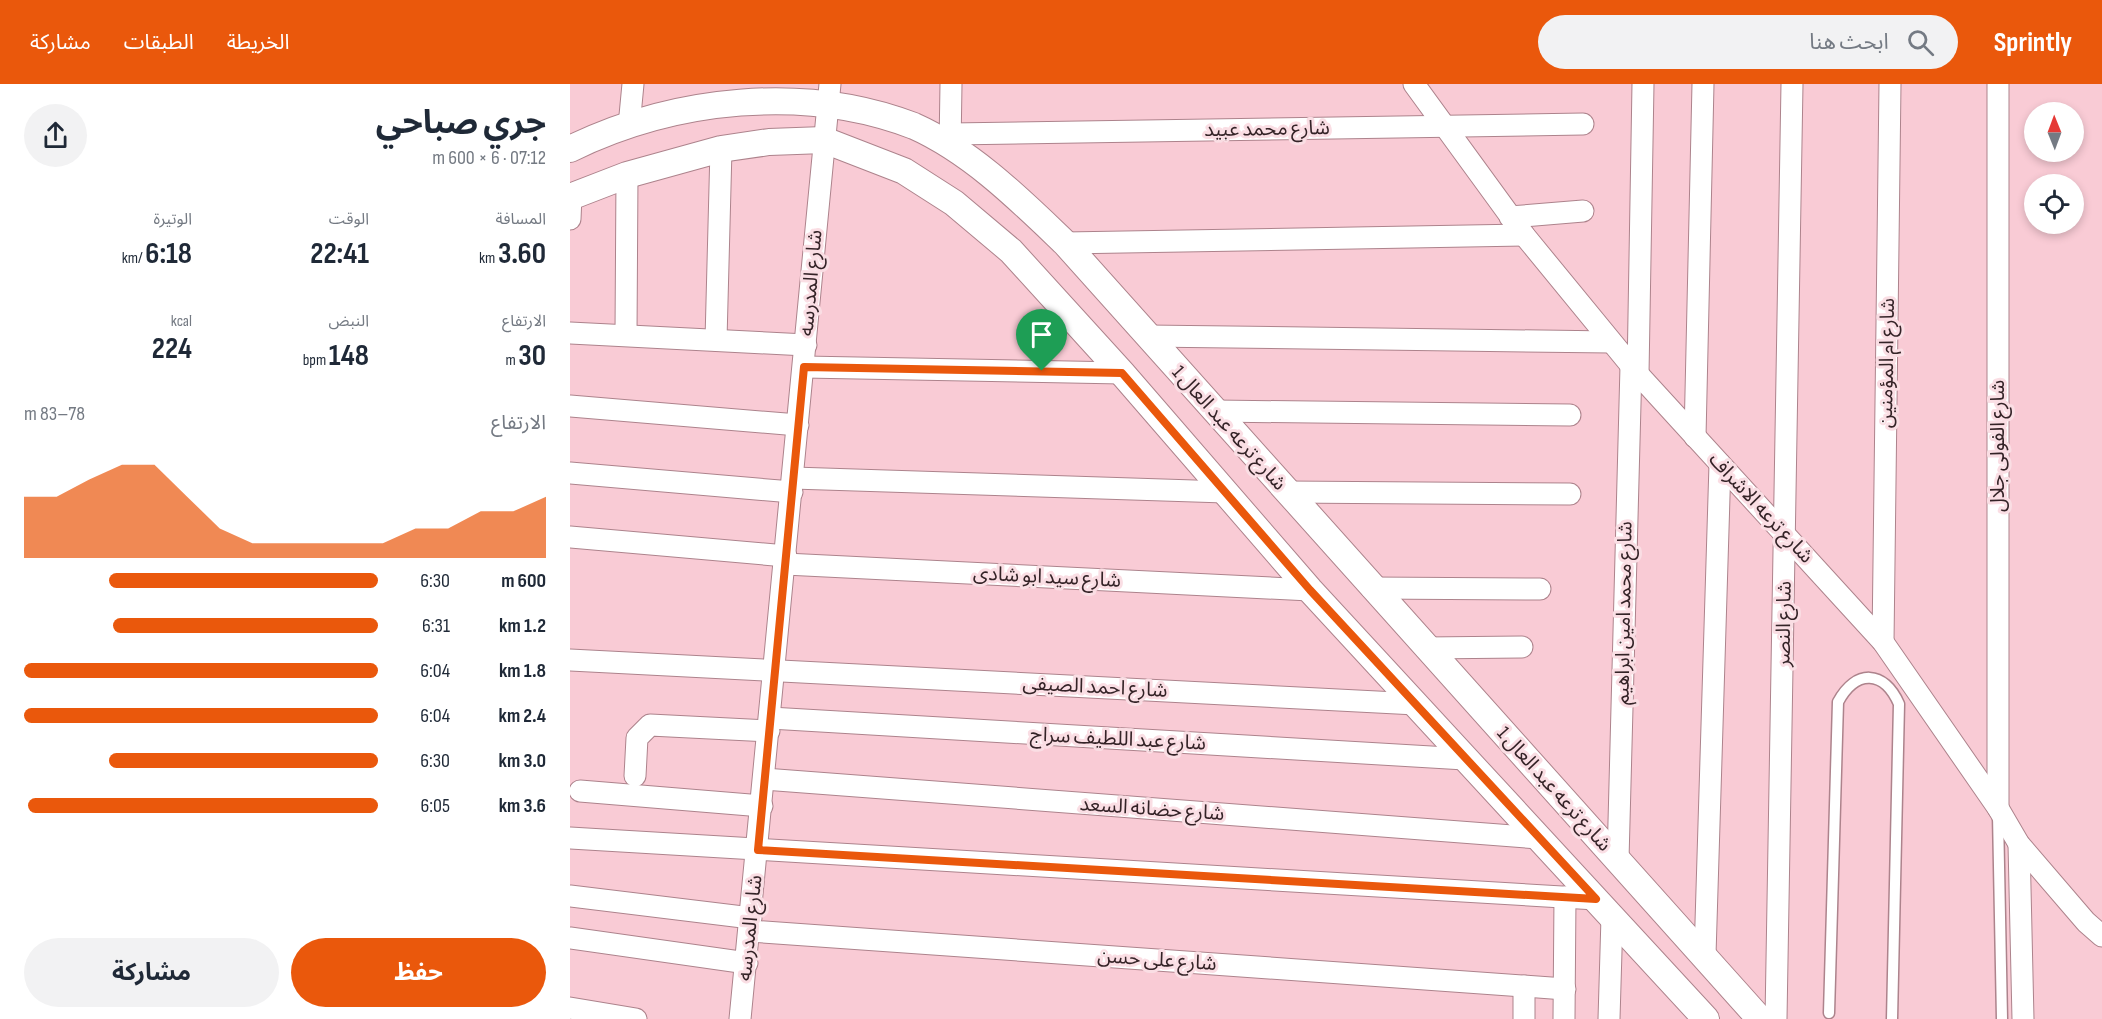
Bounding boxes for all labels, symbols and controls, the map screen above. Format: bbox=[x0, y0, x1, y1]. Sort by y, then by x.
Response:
search box bbox=[1538, 15, 1958, 69]
icon: search bbox=[1904, 26, 1937, 59]
text: Sprintly bbox=[1994, 26, 2072, 59]
text: ابحث هنا bbox=[1809, 29, 1889, 56]
text: مشاركة bbox=[30, 30, 91, 55]
text: الطبقات bbox=[124, 30, 194, 55]
text: الخريطة bbox=[227, 30, 290, 55]
north arrow bbox=[2024, 102, 2084, 162]
map controls bbox=[2024, 102, 2084, 234]
text: جري صباحي bbox=[376, 103, 546, 143]
button: share bbox=[24, 104, 87, 167]
street label: شارع محمد عبيد bbox=[1204, 116, 1330, 144]
text: 07:12 · 6 × 600 m bbox=[432, 146, 546, 170]
button: locate bbox=[2024, 174, 2084, 234]
text: الوتيرة bbox=[154, 210, 192, 229]
text: الوقت bbox=[329, 210, 369, 229]
text: المسافة bbox=[496, 210, 546, 229]
street label: شارع المدرسه bbox=[794, 229, 830, 337]
text: 6:18 bbox=[145, 236, 192, 272]
text: 22:41 bbox=[310, 236, 369, 272]
text: 3.60 bbox=[498, 236, 546, 272]
text: /km bbox=[122, 249, 145, 268]
text: km bbox=[479, 249, 498, 268]
street label: شارع ام المؤمنين bbox=[1874, 298, 1902, 428]
pin bbox=[1016, 309, 1067, 371]
text: kcal bbox=[171, 312, 192, 331]
text: النبض bbox=[328, 312, 369, 331]
text: الارتفاع bbox=[502, 312, 546, 331]
icon: arrive bbox=[1025, 318, 1058, 351]
text: 224 bbox=[152, 331, 192, 367]
text: 148 bbox=[329, 338, 369, 374]
text: 30 bbox=[518, 338, 546, 374]
text: bpm bbox=[303, 351, 329, 370]
text: m bbox=[505, 351, 518, 370]
street label: شارع ترعه عبد العال 1 bbox=[1165, 361, 1291, 497]
street label: شارع الفولى جلال bbox=[1986, 380, 2012, 512]
text: 78–83 m bbox=[24, 402, 85, 426]
text: الارتفاع bbox=[491, 411, 546, 435]
street label: شارع ترعه الاشراف bbox=[1702, 448, 1818, 570]
street label: شارع محمد امين ابراهيم bbox=[1610, 521, 1640, 705]
street label: شارع سيد ابو شادى bbox=[972, 561, 1122, 595]
text: 6:30 bbox=[420, 569, 450, 593]
text: 600 m bbox=[501, 569, 546, 593]
street label: شارع النصر bbox=[1771, 581, 1799, 668]
text: 6:31 bbox=[422, 614, 450, 638]
text: 1.2 km bbox=[499, 614, 546, 638]
text: 6:04 bbox=[420, 659, 450, 683]
text: 1.8 km bbox=[499, 659, 546, 683]
street label: شارع احمد الصيفى bbox=[1022, 671, 1168, 705]
text: 6:04 bbox=[420, 704, 450, 728]
text: 2.4 km bbox=[498, 704, 546, 728]
street label: شارع عبد اللطيف سراج bbox=[1029, 722, 1207, 758]
street label: شارع ترعه عبد العال 1 bbox=[1490, 722, 1616, 858]
text: 6:30 bbox=[420, 749, 450, 773]
text: 3.0 km bbox=[499, 749, 546, 773]
street label: شارع حضانه السعد bbox=[1079, 792, 1225, 828]
text: 6:05 bbox=[421, 794, 450, 818]
text: 3.6 km bbox=[499, 794, 546, 818]
street label: شارع المدرسه bbox=[733, 874, 769, 982]
button: مشاركة bbox=[24, 938, 279, 1007]
button: حفظ bbox=[291, 938, 546, 1007]
street label: شارع على حسن bbox=[1096, 944, 1217, 978]

